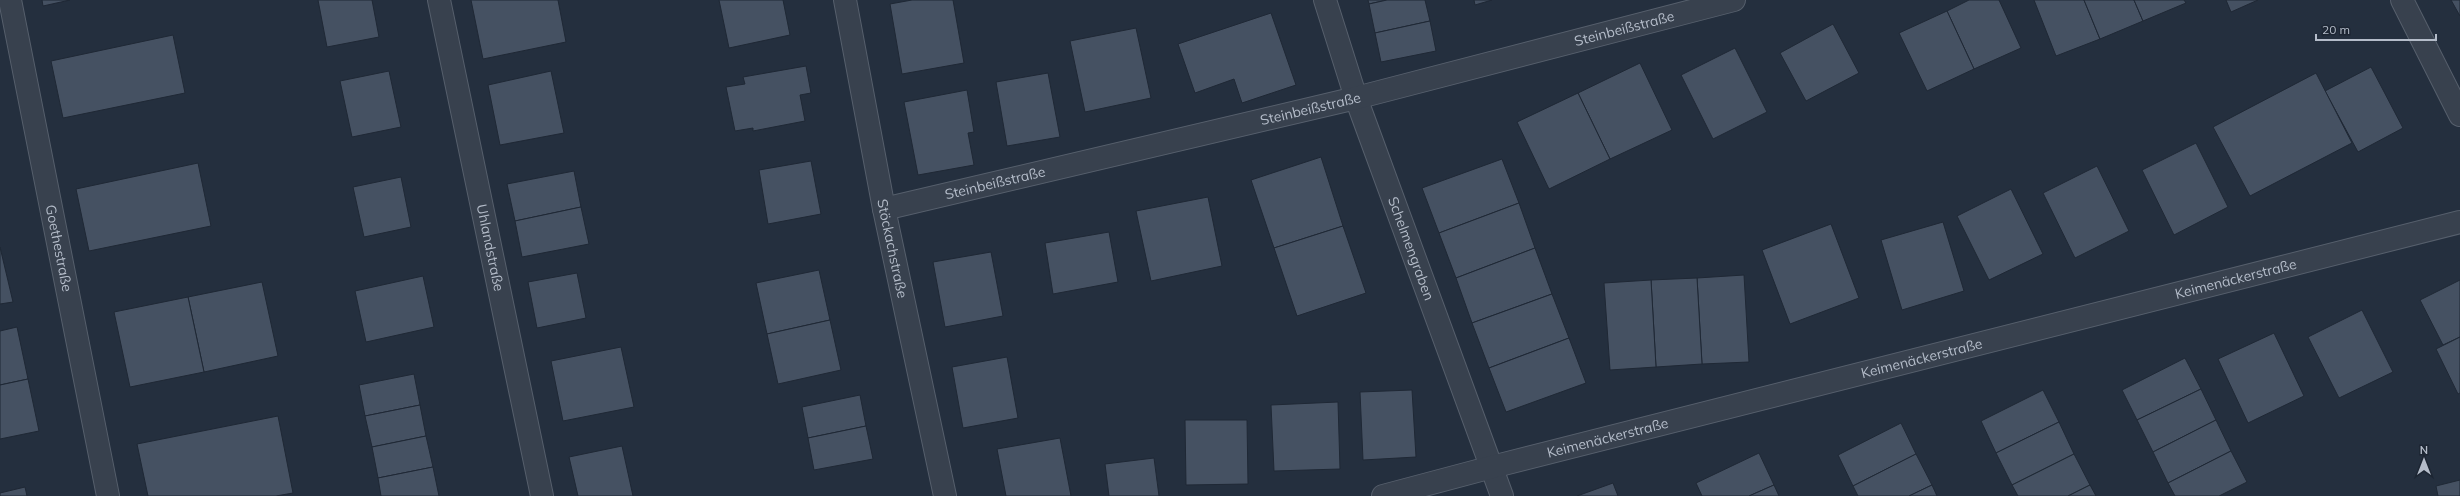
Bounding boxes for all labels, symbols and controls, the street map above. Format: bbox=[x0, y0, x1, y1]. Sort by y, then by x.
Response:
street label: Steinbeißstraße bbox=[1572, 7, 1676, 50]
scale bar bbox=[2316, 16, 2436, 42]
text: 20 m bbox=[2322, 22, 2350, 37]
street label: Steinbeißstraße bbox=[1258, 88, 1363, 129]
street label: Steinbeißstraße bbox=[943, 162, 1047, 203]
street label: Schelmengraben bbox=[1384, 194, 1438, 303]
street label: Stöckachstraße bbox=[873, 197, 912, 300]
street label: Goethestraße bbox=[42, 203, 76, 293]
street label: Uhlandstraße bbox=[473, 203, 508, 293]
street label: Keimenäckerstraße bbox=[2173, 255, 2298, 303]
street label: Keimenäckerstraße bbox=[1859, 334, 1984, 382]
street label: Keimenäckerstraße bbox=[1545, 414, 1670, 462]
north arrow bbox=[2404, 440, 2444, 480]
text: N bbox=[2420, 443, 2428, 457]

